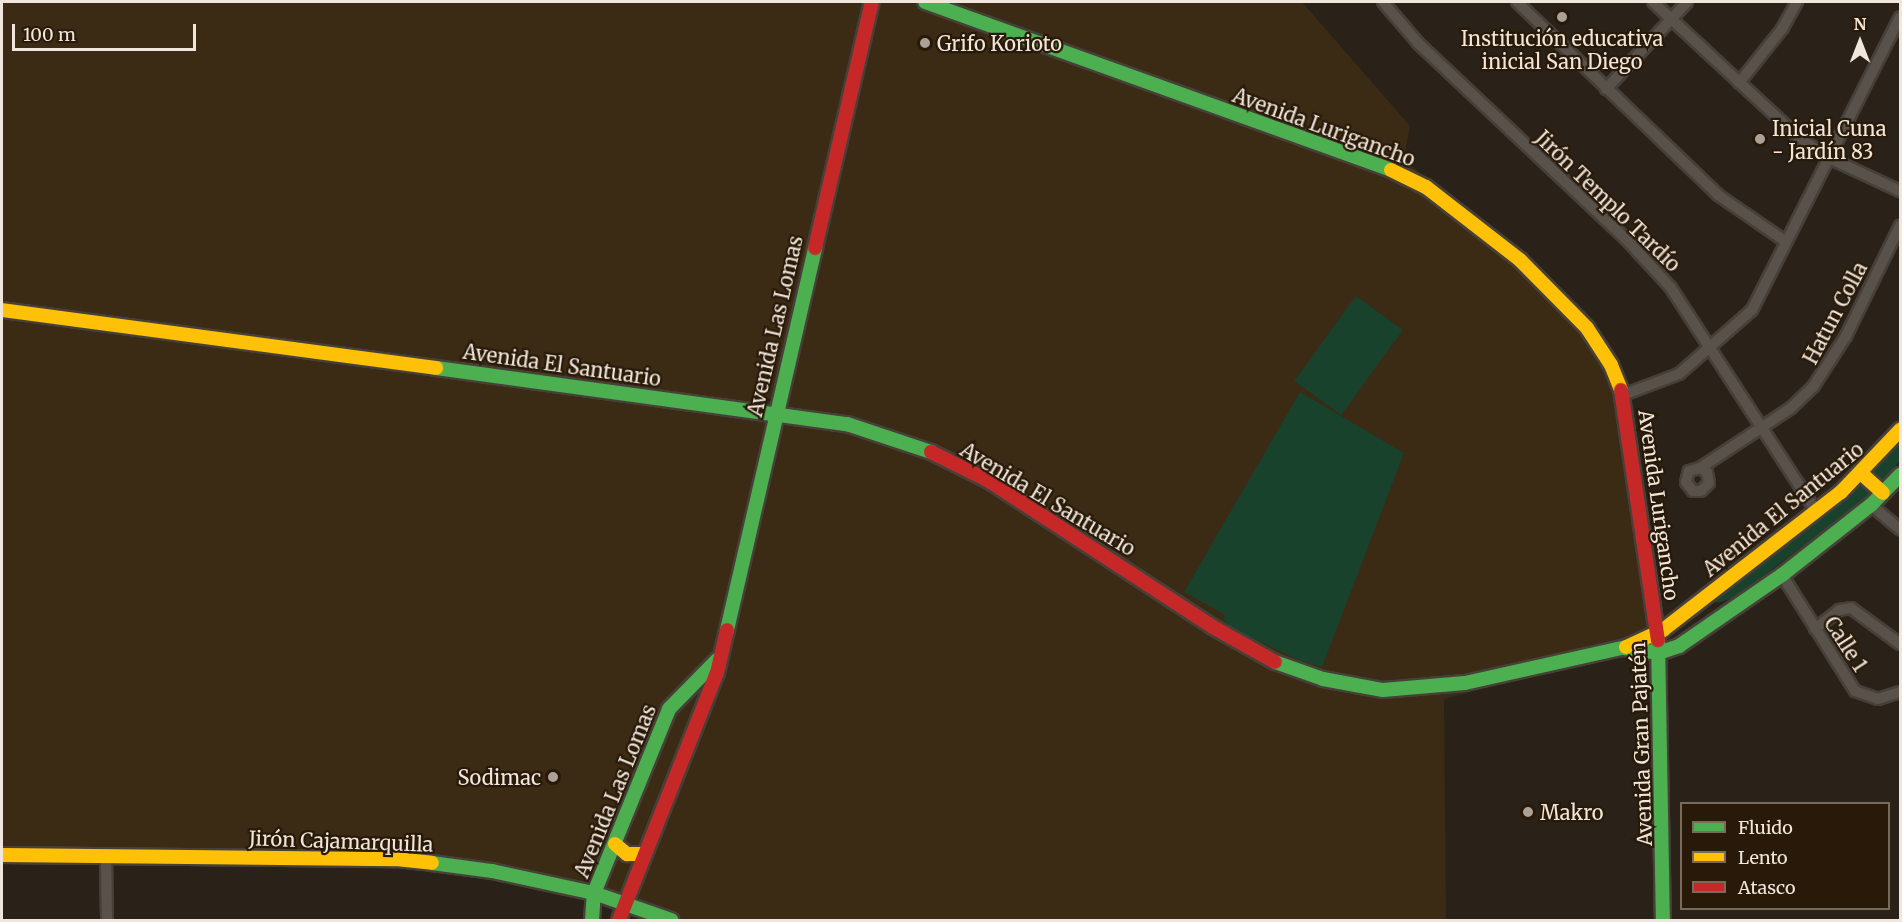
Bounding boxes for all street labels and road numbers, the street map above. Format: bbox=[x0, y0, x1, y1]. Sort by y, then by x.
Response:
street label: Avenida Lurigancho bbox=[1230, 83, 1418, 171]
street label: Jirón Templo Tardío bbox=[1531, 126, 1685, 276]
street label: Avenida Las Lomas bbox=[743, 233, 807, 419]
street label: Hatun Colla bbox=[1798, 258, 1872, 368]
street label: Avenida El Santuario bbox=[461, 339, 663, 391]
street label: Avenida Lurigancho bbox=[1634, 408, 1684, 602]
street label: Avenida El Santuario bbox=[956, 437, 1140, 561]
street label: Avenida El Santuario bbox=[1698, 437, 1868, 581]
street label: Calle 1 bbox=[1819, 612, 1873, 676]
street label: Avenida Gran Pajatén bbox=[1625, 642, 1657, 846]
street label: Avenida Las Lomas bbox=[569, 701, 661, 881]
street label: Jirón Cajamarquilla bbox=[248, 826, 434, 856]

